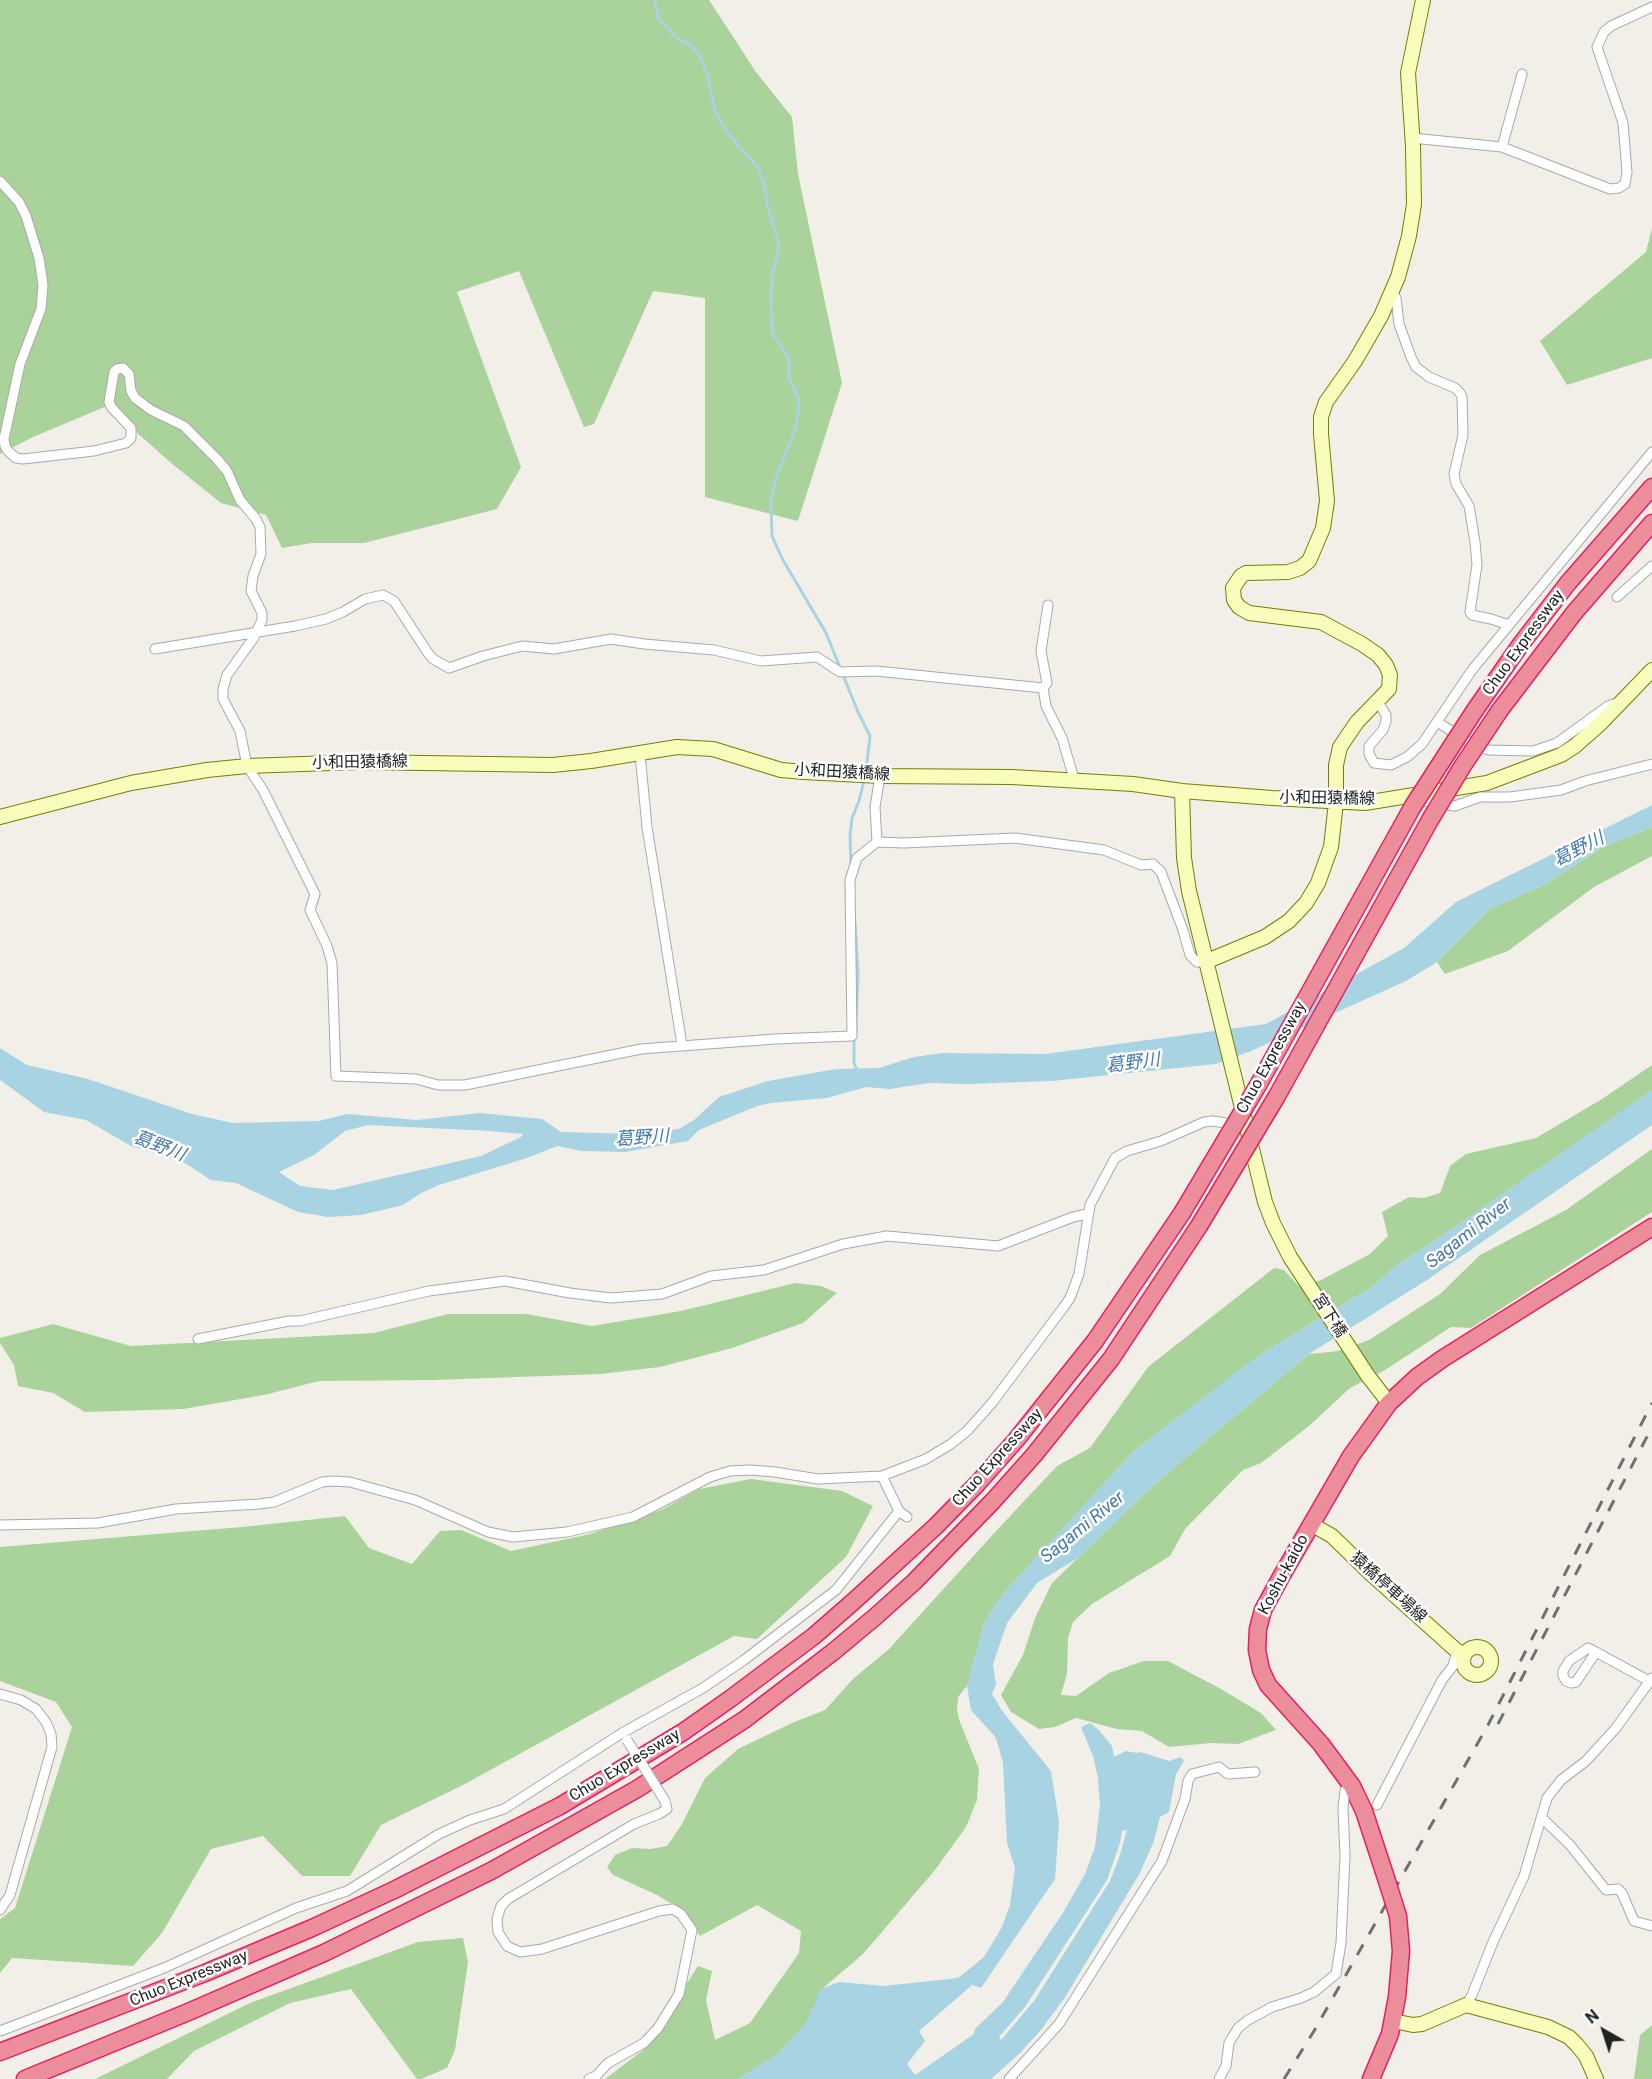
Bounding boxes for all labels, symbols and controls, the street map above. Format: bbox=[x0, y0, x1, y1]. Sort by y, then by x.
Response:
street label: Chuo Expressway bbox=[1479, 587, 1569, 699]
street label: 小和田猿橋線 bbox=[312, 753, 408, 773]
street label: 小和田猿橋線 bbox=[794, 761, 890, 785]
street label: 小和田猿橋線 bbox=[1279, 789, 1375, 809]
water label: 葛野川 bbox=[1550, 828, 1608, 872]
street label: Chuo Expressway bbox=[1233, 998, 1311, 1118]
water label: 葛野川 bbox=[1105, 1050, 1161, 1078]
water label: 葛野川 bbox=[614, 1126, 670, 1152]
water label: 葛野川 bbox=[130, 1127, 188, 1167]
water label: Sagami River bbox=[1422, 1194, 1516, 1274]
street label: 宮下橋 bbox=[1308, 1291, 1350, 1341]
street label: Chuo Expressway bbox=[949, 1405, 1047, 1511]
water label: Sagami River bbox=[1037, 1488, 1129, 1568]
street label: Koshu-kaido bbox=[1255, 1532, 1313, 1618]
street label: 猿橋停車場線 bbox=[1346, 1549, 1430, 1627]
street label: Chuo Expressway bbox=[566, 1725, 684, 1807]
street label: Chuo Expressway bbox=[127, 1947, 251, 2011]
north arrow bbox=[1574, 2001, 1634, 2061]
text: N bbox=[1582, 2006, 1603, 2028]

